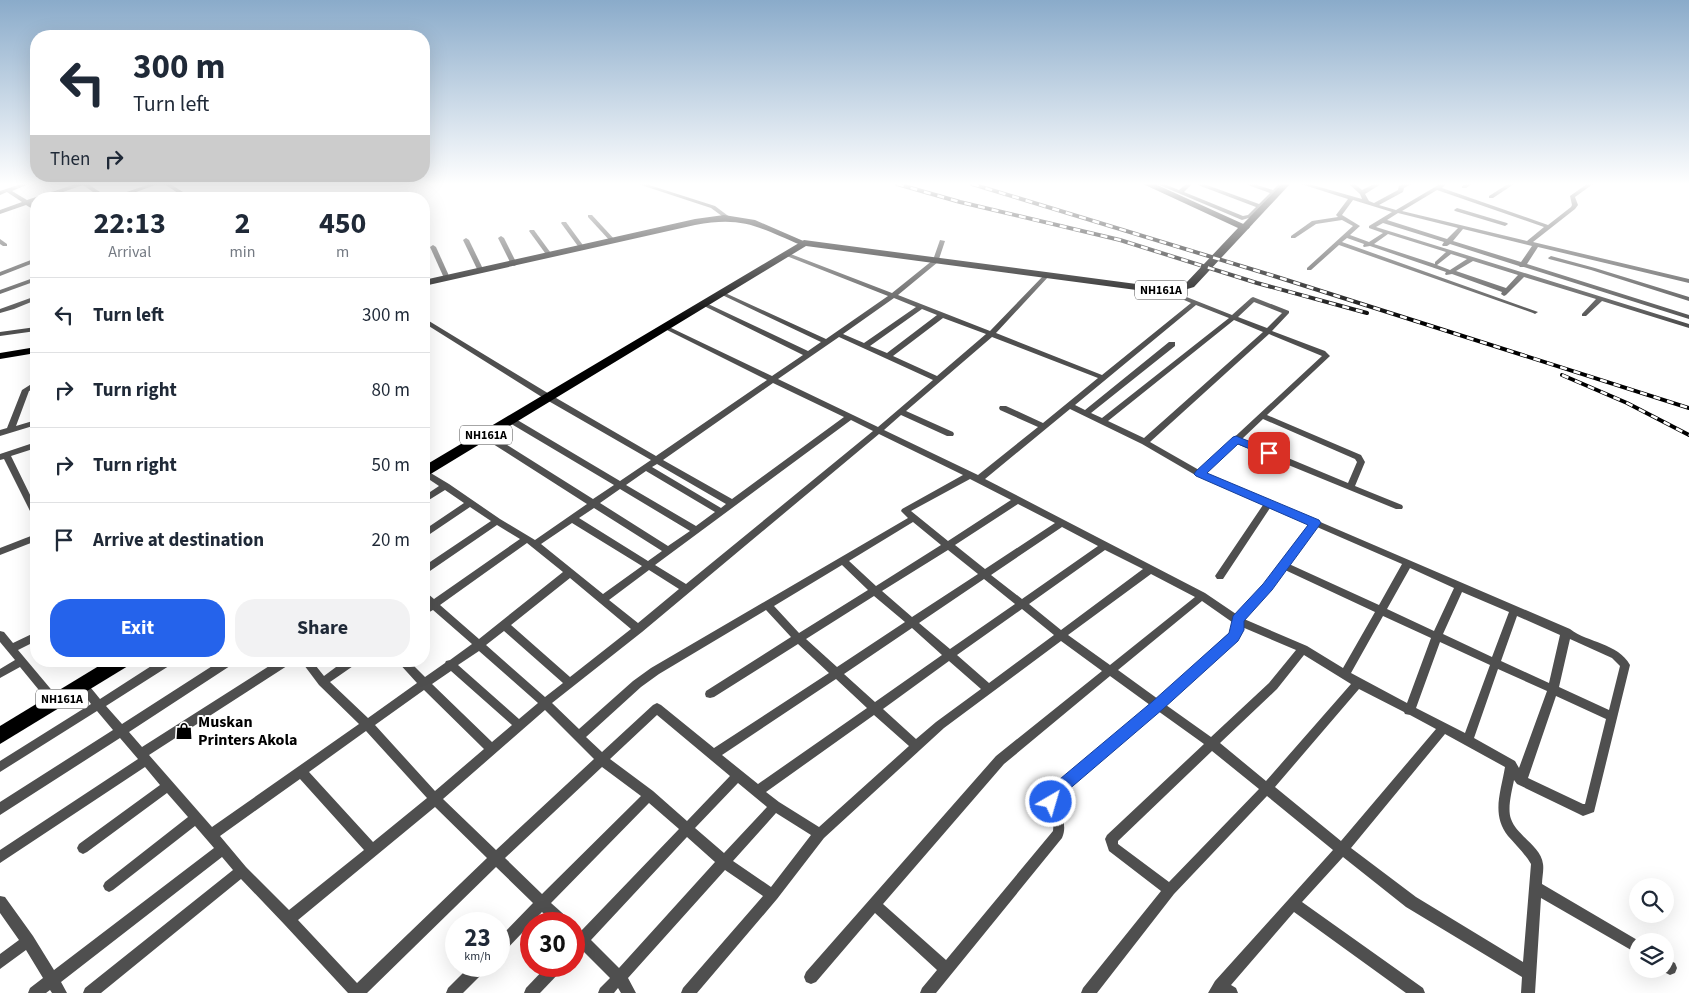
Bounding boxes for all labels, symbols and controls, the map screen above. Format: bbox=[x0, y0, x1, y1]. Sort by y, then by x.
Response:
text: 300 m bbox=[133, 42, 225, 92]
icon: left bbox=[50, 50, 115, 115]
text: Turn left bbox=[133, 88, 209, 120]
icon: right bbox=[100, 145, 128, 173]
text: Then bbox=[50, 146, 90, 173]
text: 22:13 bbox=[94, 202, 166, 245]
text: 2 bbox=[234, 202, 250, 245]
text: 450 bbox=[319, 202, 366, 245]
text: Arrival bbox=[108, 241, 151, 263]
text: min bbox=[229, 241, 255, 263]
text: m bbox=[336, 241, 349, 263]
road number: NH161A bbox=[1135, 280, 1187, 300]
icon: left bbox=[50, 301, 78, 329]
text: Turn left bbox=[93, 302, 164, 329]
text: 300 m bbox=[362, 302, 410, 329]
icon: right bbox=[50, 376, 78, 404]
text: Turn right bbox=[93, 377, 177, 404]
text: 80 m bbox=[372, 377, 410, 404]
road number: NH161A bbox=[460, 426, 512, 444]
pin bbox=[1248, 432, 1290, 474]
icon: arrive bbox=[1255, 439, 1283, 467]
icon: right bbox=[50, 451, 78, 479]
text: Turn right bbox=[93, 452, 177, 479]
text: 50 m bbox=[372, 452, 410, 479]
icon: arrive bbox=[50, 526, 78, 554]
text: Arrive at destination bbox=[93, 527, 264, 554]
text: 20 m bbox=[372, 527, 410, 554]
button: Exit bbox=[50, 599, 225, 657]
button: Share bbox=[235, 599, 410, 657]
road number: NH161A bbox=[36, 690, 88, 709]
place label: Muskan Printers Akola bbox=[198, 711, 298, 751]
shop icon: Muskan Printers Akola bbox=[174, 721, 194, 741]
position arrow bbox=[1024, 775, 1076, 827]
map controls bbox=[1629, 878, 1674, 978]
button: search bbox=[1629, 878, 1674, 923]
speed limit sign: 30 bbox=[520, 912, 585, 977]
text: 23 bbox=[464, 920, 491, 956]
button: layers bbox=[1629, 933, 1674, 978]
text: km/h bbox=[464, 948, 491, 965]

